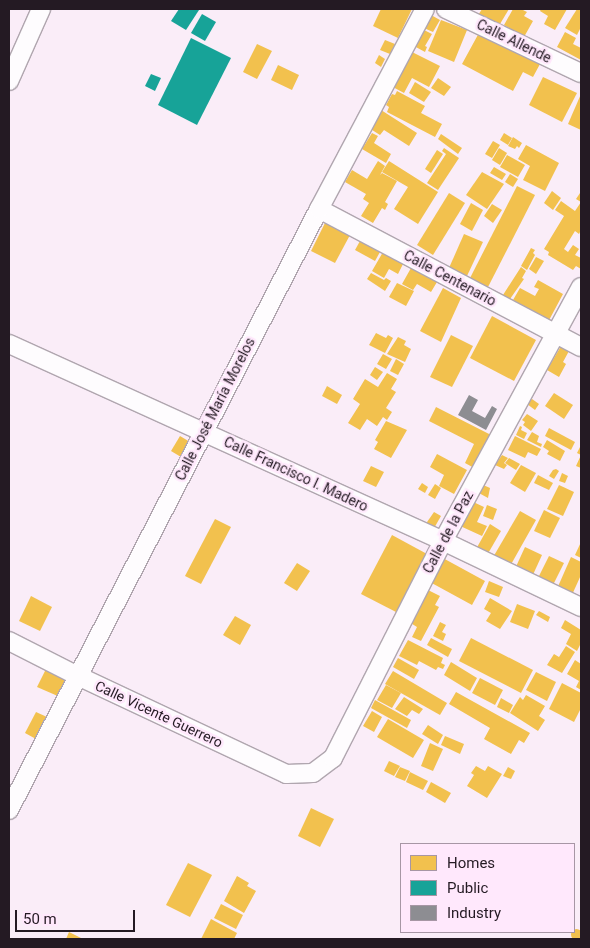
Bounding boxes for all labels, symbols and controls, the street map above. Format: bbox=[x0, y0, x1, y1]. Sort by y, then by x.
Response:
street label: Calle Allende bbox=[474, 16, 554, 66]
street label: Calle Centenario bbox=[401, 247, 499, 309]
street label: Calle José María Morelos bbox=[172, 335, 258, 483]
street label: Calle Francisco I. Madero bbox=[221, 433, 371, 515]
street label: Calle de la Paz bbox=[419, 488, 477, 576]
street label: Calle Vicente Guerrero bbox=[93, 677, 225, 751]
legend bbox=[400, 843, 575, 933]
text: Homes bbox=[447, 854, 495, 872]
text: Public bbox=[447, 879, 488, 897]
scale bar bbox=[18, 900, 138, 932]
text: Industry bbox=[447, 904, 501, 922]
text: 50 m bbox=[23, 910, 57, 928]

